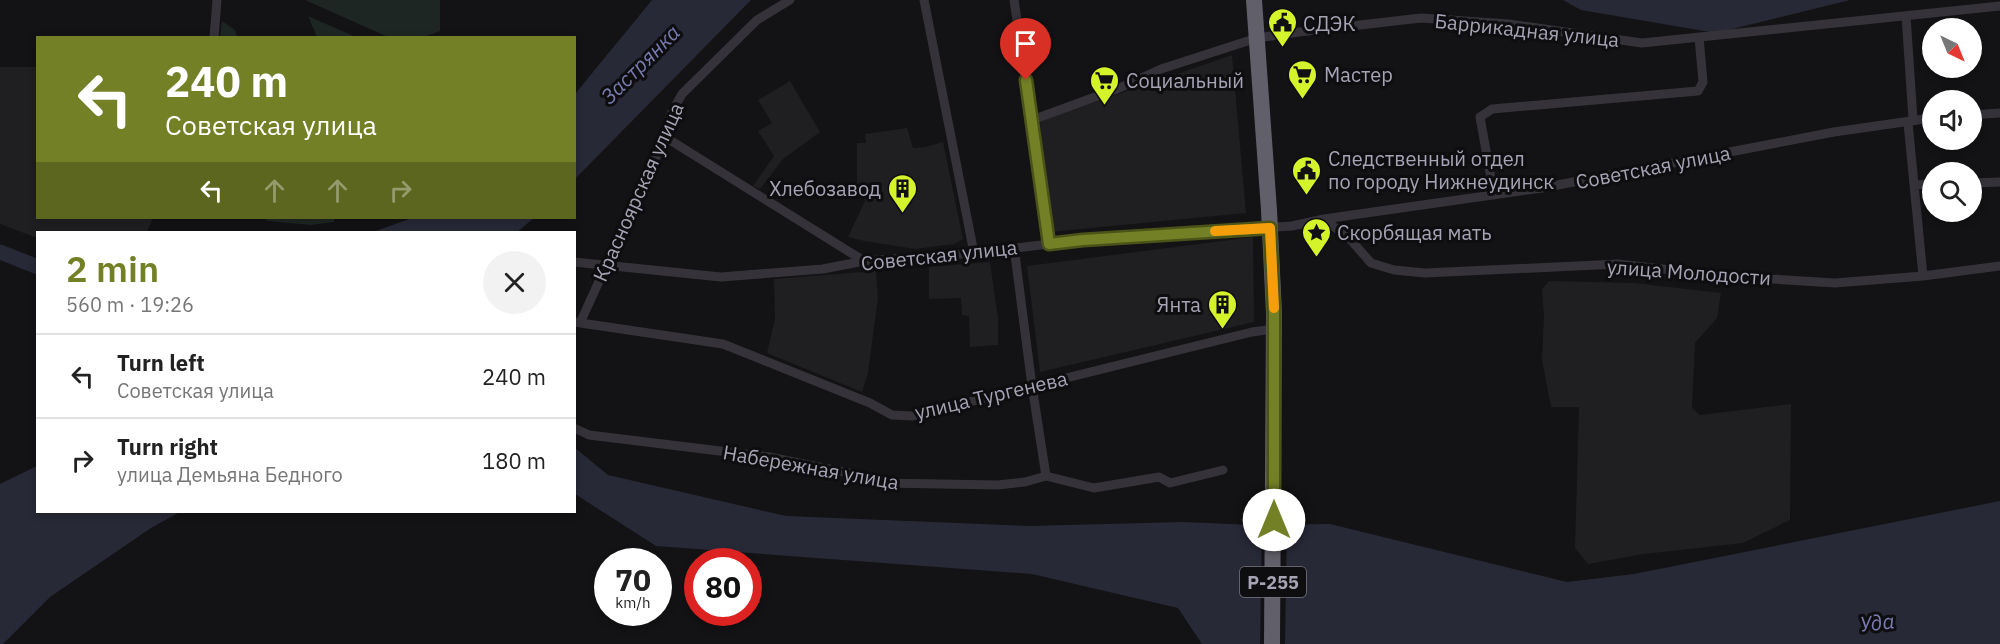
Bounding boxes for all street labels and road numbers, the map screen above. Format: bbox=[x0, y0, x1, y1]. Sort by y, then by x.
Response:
street label: Баррикадная улица bbox=[1433, 7, 1621, 53]
street label: Красноярская улица bbox=[586, 98, 690, 286]
street label: Советская улица bbox=[1573, 139, 1733, 195]
street label: Советская улица bbox=[859, 233, 1019, 277]
street label: улица Молодости bbox=[1606, 253, 1772, 291]
street label: улица Тургенева bbox=[912, 364, 1070, 426]
street label: Набережная улица bbox=[721, 438, 901, 496]
road number: Р-255 bbox=[1240, 567, 1306, 597]

